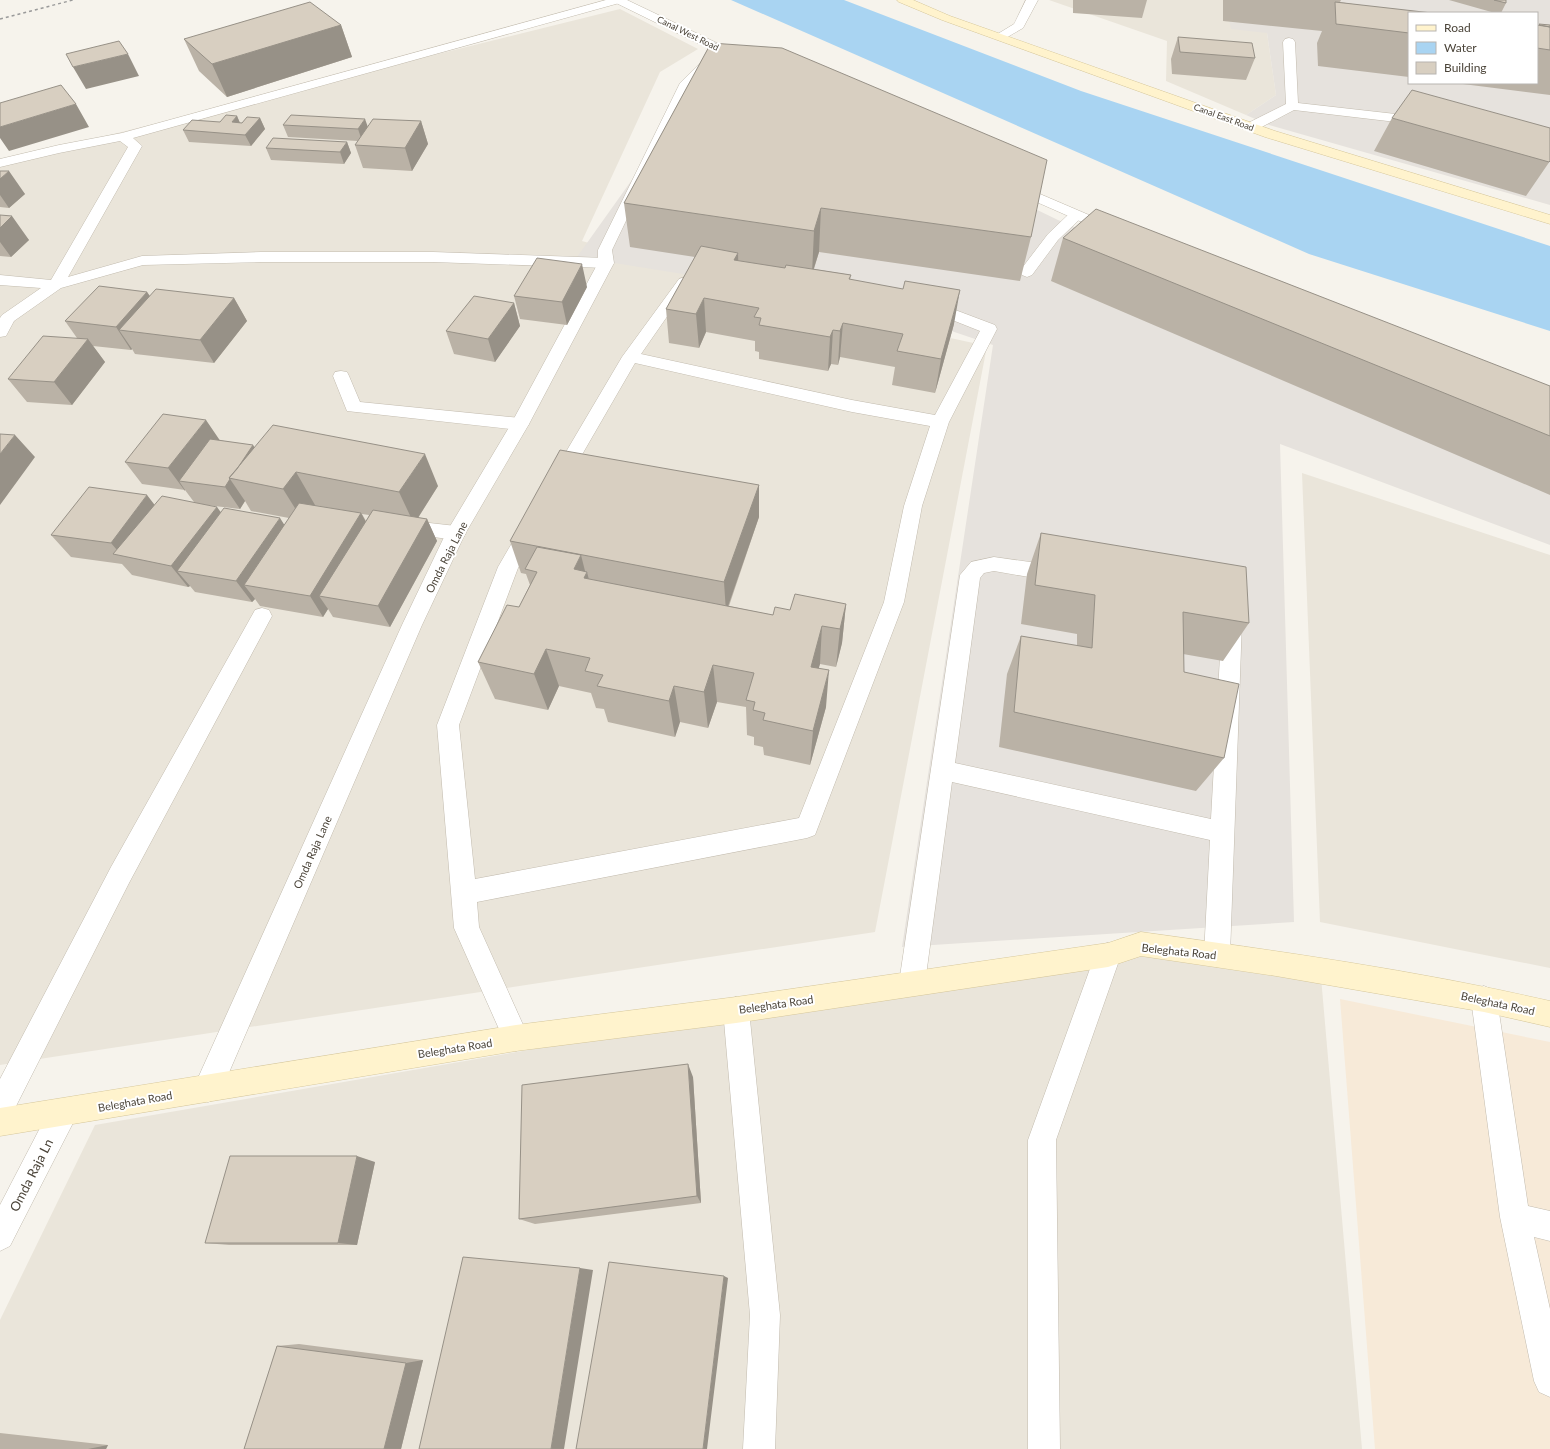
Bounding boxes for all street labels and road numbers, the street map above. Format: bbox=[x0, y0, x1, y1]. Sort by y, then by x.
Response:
street label: Canal West Road bbox=[655, 13, 721, 53]
street label: Canal East Road bbox=[1192, 101, 1256, 133]
street label: Omda Raja Lane bbox=[422, 519, 470, 595]
street label: Omda Raja Lane bbox=[290, 813, 334, 890]
street label: Beleghata Road bbox=[1141, 941, 1217, 961]
street label: Beleghata Road bbox=[1460, 989, 1536, 1017]
street label: Beleghata Road bbox=[738, 992, 814, 1016]
street label: Beleghata Road bbox=[417, 1036, 493, 1060]
street label: Beleghata Road bbox=[97, 1088, 173, 1114]
street label: Omda Raja Ln bbox=[6, 1136, 56, 1214]

